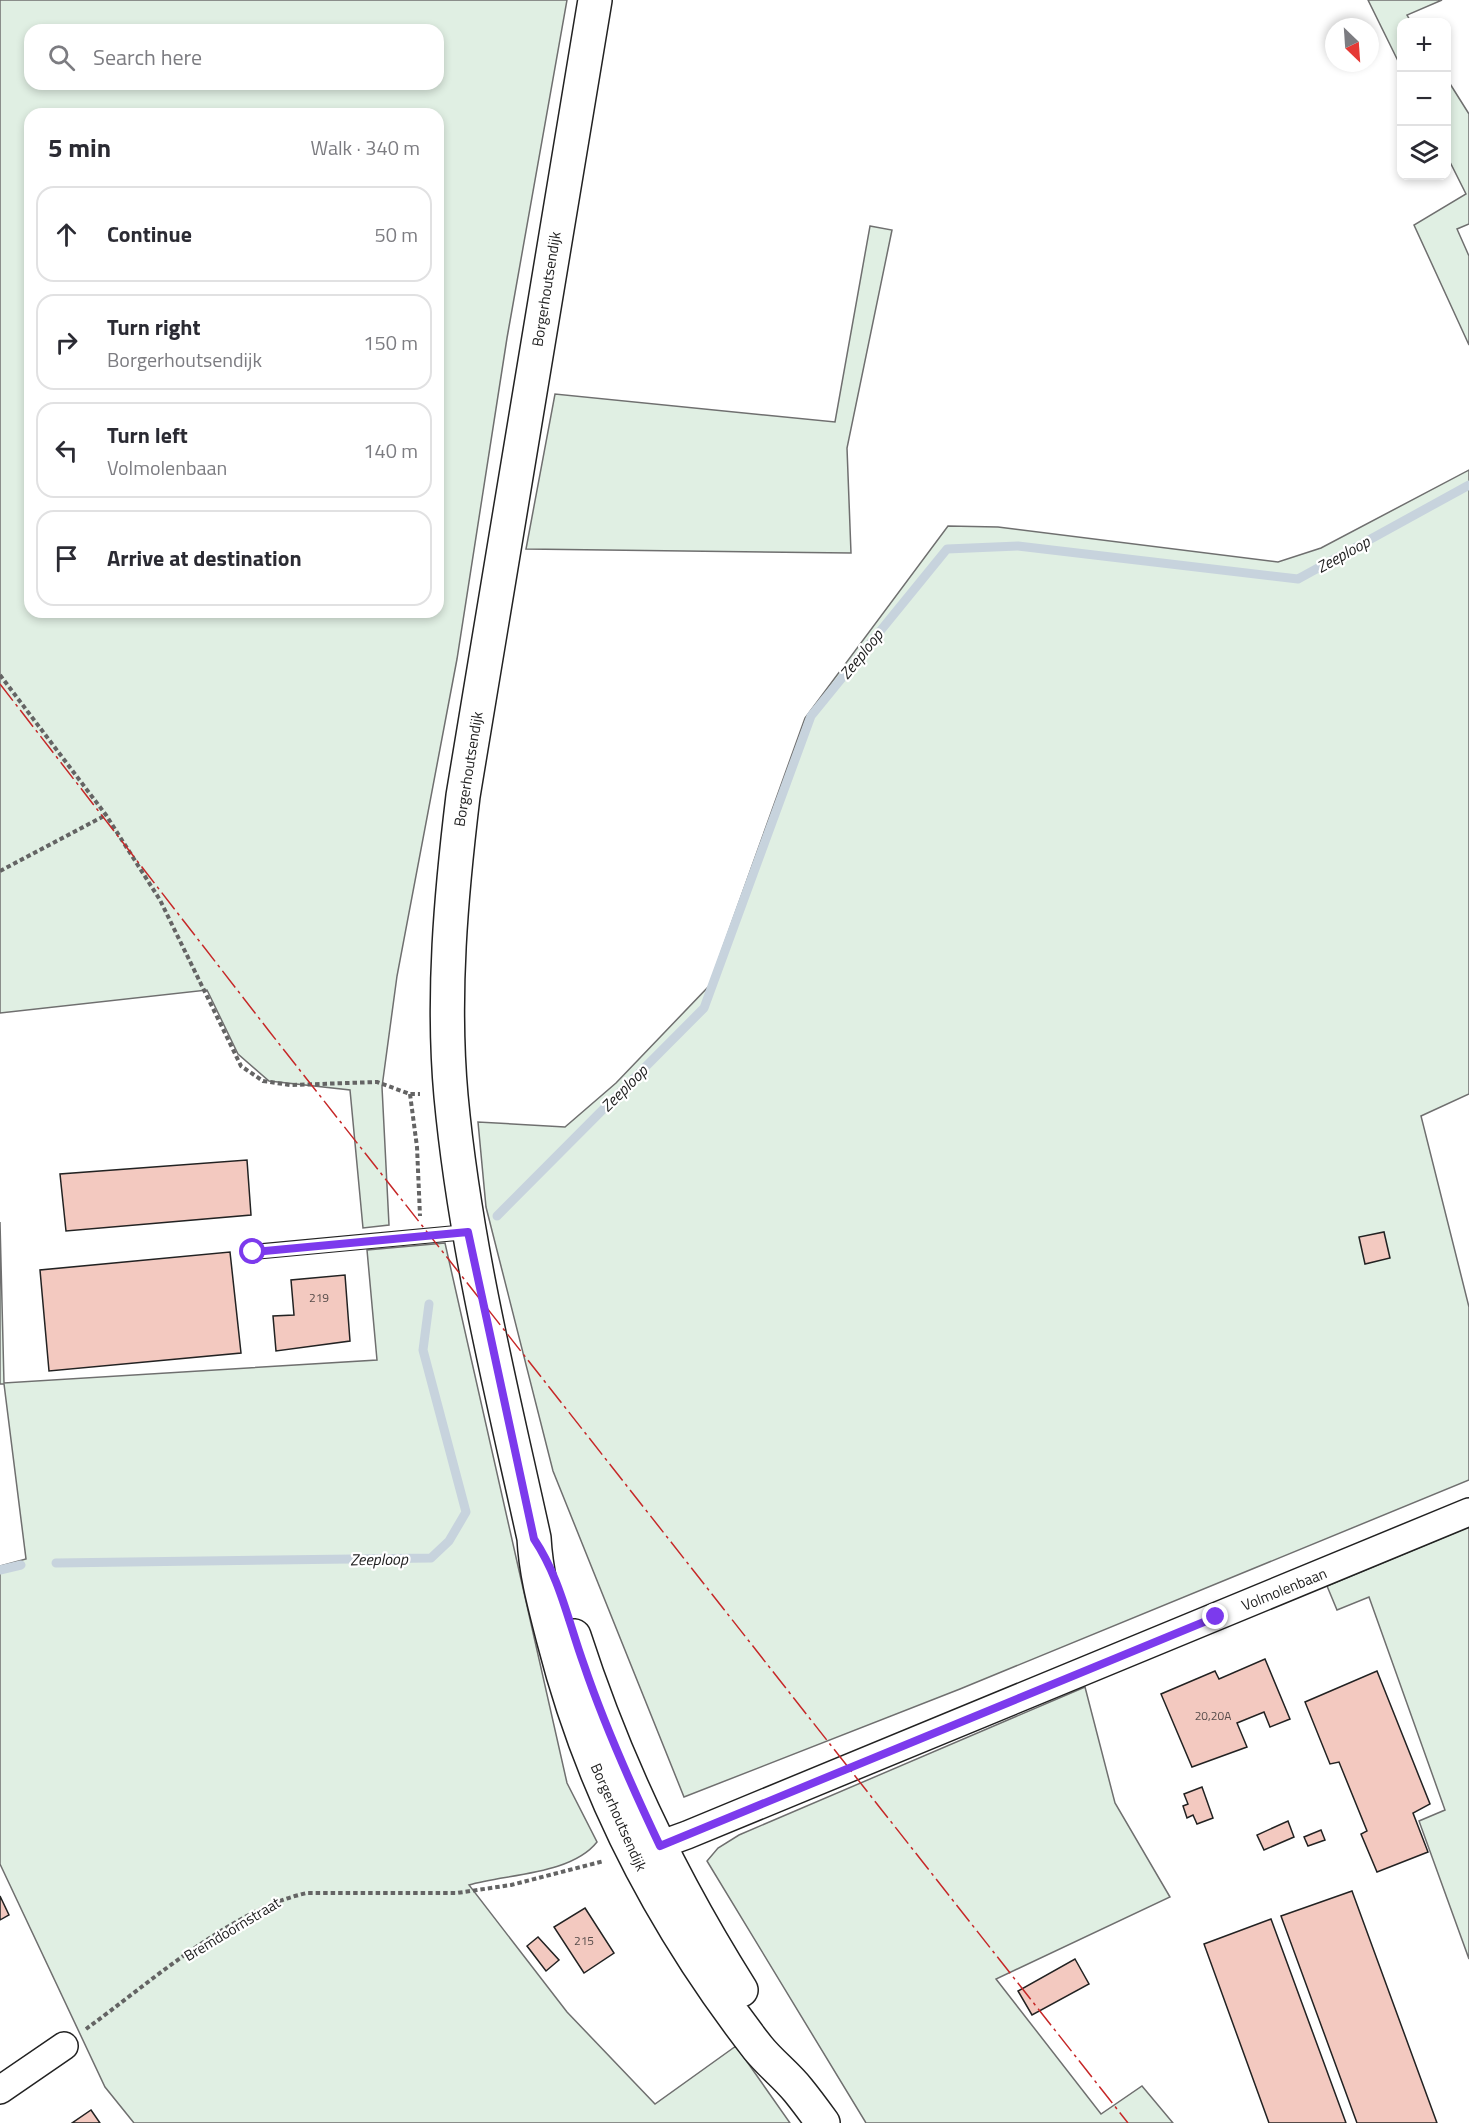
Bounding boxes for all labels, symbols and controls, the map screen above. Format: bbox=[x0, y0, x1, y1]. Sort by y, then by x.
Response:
north arrow bbox=[1325, 18, 1379, 72]
map controls bbox=[1397, 18, 1451, 180]
button: + bbox=[1397, 18, 1451, 72]
search box bbox=[24, 24, 444, 90]
text: Search here bbox=[93, 40, 202, 74]
icon: search bbox=[45, 41, 78, 74]
button: − bbox=[1397, 72, 1451, 126]
button: layers bbox=[1397, 126, 1451, 180]
text: 5 min bbox=[48, 128, 111, 167]
text: Walk · 340 m bbox=[311, 132, 420, 163]
text: Continue bbox=[107, 217, 192, 251]
icon: ahead bbox=[50, 218, 83, 251]
text: 50 m bbox=[374, 219, 418, 250]
street label: Borgerhoutsendijk bbox=[526, 230, 566, 348]
text: Turn right bbox=[107, 310, 201, 344]
icon: right bbox=[50, 326, 83, 359]
text: 150 m bbox=[363, 327, 418, 358]
text: Borgerhoutsendijk bbox=[107, 344, 262, 375]
text: Turn left bbox=[107, 418, 188, 452]
icon: left bbox=[50, 434, 83, 467]
text: 140 m bbox=[363, 435, 418, 466]
text: Volmolenbaan bbox=[107, 452, 227, 483]
water label: Zeeploop bbox=[1312, 529, 1375, 578]
text: Arrive at destination bbox=[107, 541, 302, 575]
icon: arrive bbox=[50, 542, 83, 575]
water label: Zeeploop bbox=[833, 623, 889, 684]
street label: Borgerhoutsendijk bbox=[448, 710, 488, 828]
water label: Zeeploop bbox=[595, 1058, 654, 1117]
route start bbox=[239, 1238, 265, 1264]
house number: 219 bbox=[309, 1288, 329, 1307]
water label: Zeeploop bbox=[350, 1546, 409, 1572]
street label: Volmolenbaan bbox=[1238, 1561, 1330, 1617]
route end bbox=[1202, 1603, 1228, 1629]
house number: 20,20A bbox=[1195, 1706, 1231, 1725]
street label: Borgerhoutsendijk bbox=[585, 1759, 653, 1875]
street label: Bremdoornstraat bbox=[179, 1891, 285, 1967]
house number: 215 bbox=[574, 1931, 594, 1950]

